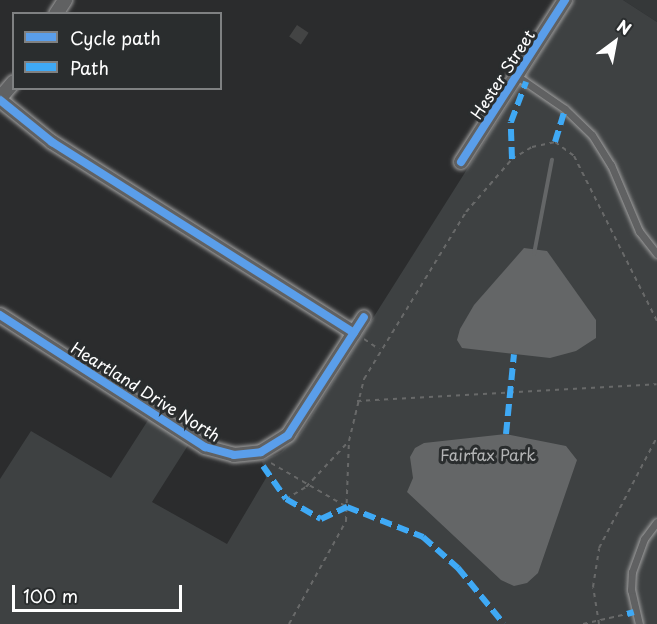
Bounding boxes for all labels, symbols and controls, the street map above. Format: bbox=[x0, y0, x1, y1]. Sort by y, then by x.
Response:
legend bbox=[12, 12, 222, 90]
north arrow bbox=[585, 12, 645, 72]
text: N bbox=[613, 13, 636, 40]
text: Cycle path bbox=[70, 24, 161, 51]
street label: Hester Street bbox=[466, 25, 538, 123]
text: Path bbox=[70, 54, 109, 81]
street label: Heartland Drive North bbox=[67, 337, 225, 445]
park label: Fairfax Park bbox=[440, 444, 536, 464]
scale bar bbox=[15, 573, 184, 611]
text: 100 m bbox=[23, 582, 78, 609]

